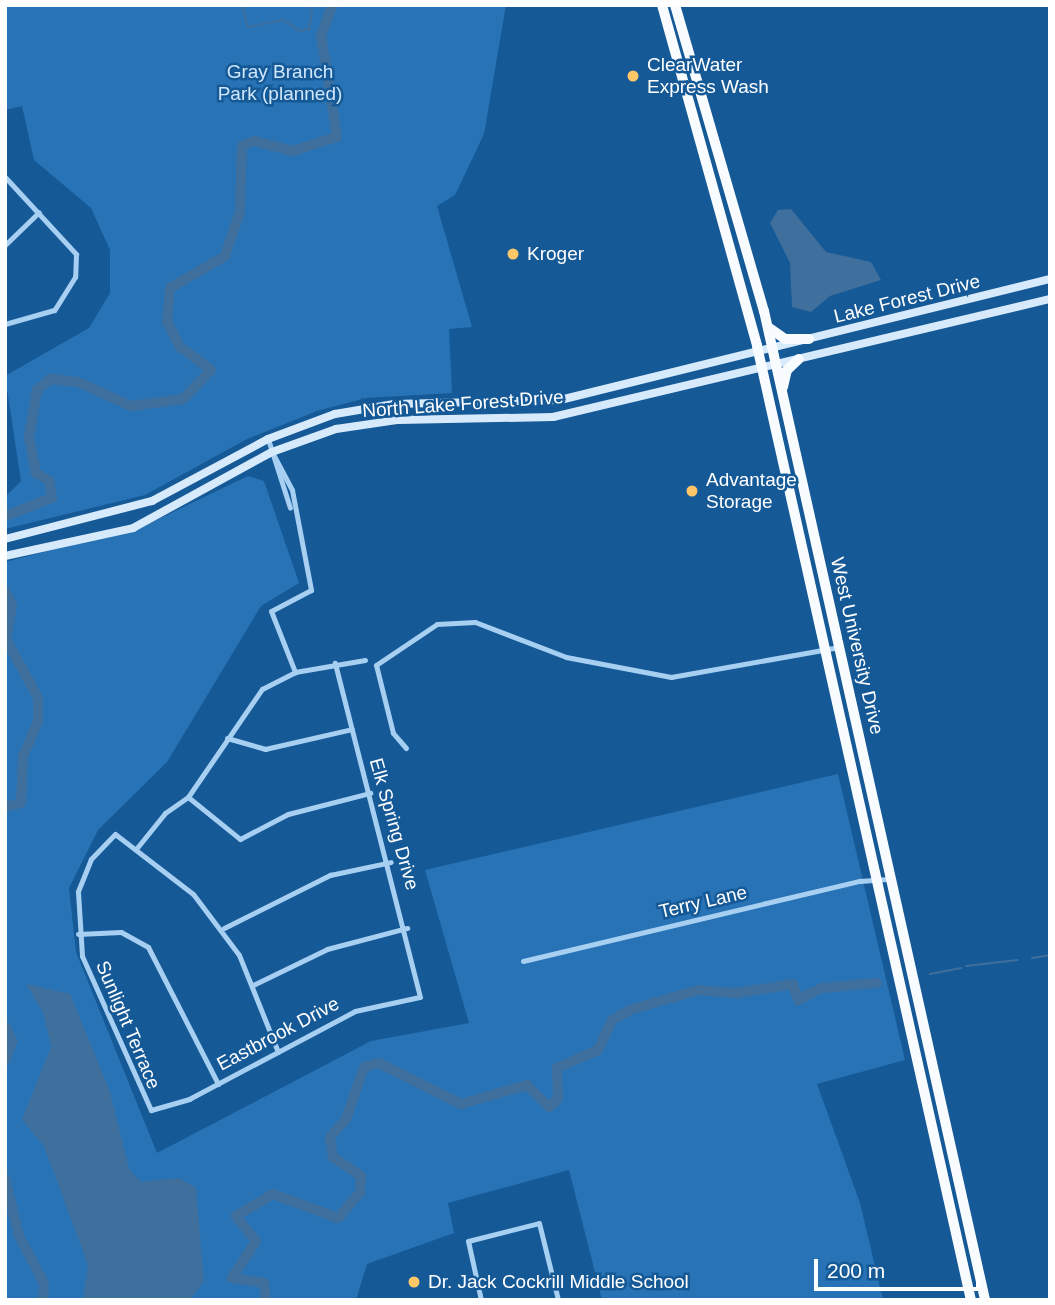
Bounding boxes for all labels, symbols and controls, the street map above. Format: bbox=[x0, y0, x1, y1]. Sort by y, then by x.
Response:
place label: ClearWater Express Wash bbox=[647, 54, 769, 98]
park label: Gray Branch Park (planned) bbox=[218, 61, 342, 105]
marker: ClearWater Express Wash bbox=[625, 68, 641, 84]
place label: Kroger bbox=[527, 243, 584, 265]
marker: Kroger bbox=[505, 246, 521, 262]
street label: Lake Forest Drive bbox=[831, 270, 983, 328]
street label: North Lake Forest Drive bbox=[362, 386, 564, 422]
place label: Advantage Storage bbox=[706, 469, 797, 513]
marker: Advantage Storage bbox=[684, 483, 700, 499]
street label: West University Drive bbox=[826, 555, 888, 737]
street label: Elk Spring Drive bbox=[364, 755, 424, 893]
street label: Terry Lane bbox=[657, 881, 749, 923]
street label: Sunlight Terrace bbox=[91, 957, 165, 1093]
street label: Eastbrook Drive bbox=[213, 992, 343, 1076]
scale bar bbox=[817, 1246, 983, 1290]
text: 200 m bbox=[827, 1259, 885, 1282]
place label: Dr. Jack Cockrill Middle School bbox=[428, 1271, 689, 1293]
marker: Dr. Jack Cockrill Middle School bbox=[406, 1274, 422, 1290]

